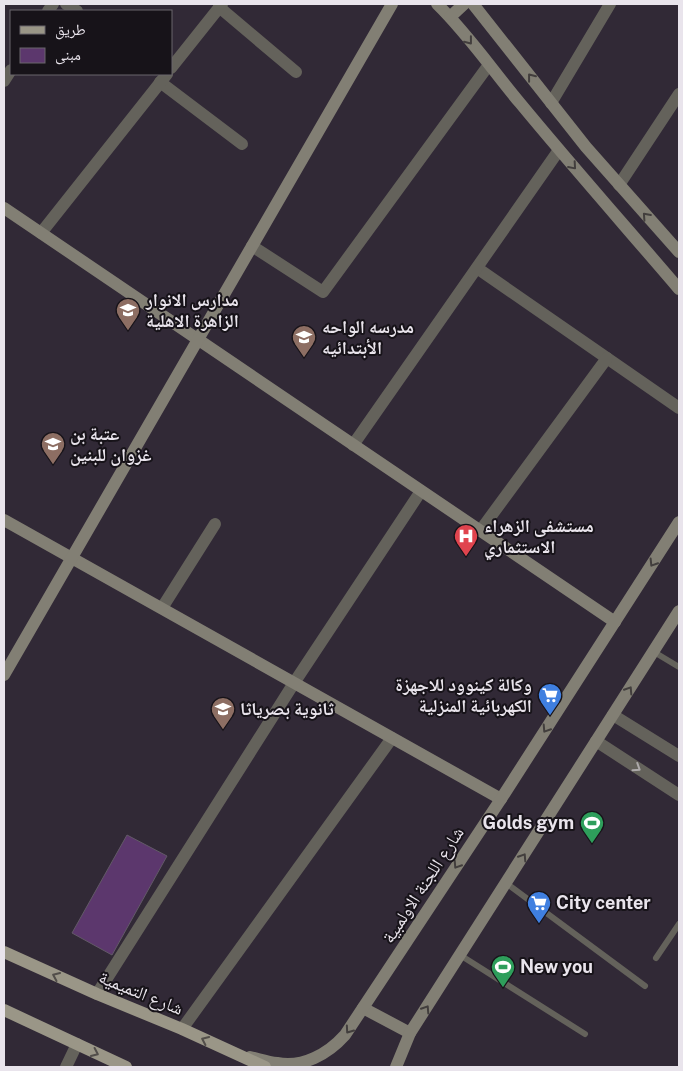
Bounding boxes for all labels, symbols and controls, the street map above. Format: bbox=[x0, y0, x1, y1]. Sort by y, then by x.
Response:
legend bbox=[10, 10, 172, 75]
text: طريق bbox=[55, 21, 86, 40]
one-way arrow bbox=[463, 35, 471, 44]
text: مبنى bbox=[55, 46, 81, 65]
one-way arrow bbox=[529, 74, 537, 83]
one-way arrow bbox=[567, 160, 576, 169]
one-way arrow bbox=[643, 212, 652, 221]
place label: مدارس الانوار الزاهرة الاهلية bbox=[145, 289, 239, 331]
school or university icon: مدارس الانوار الزاهرة الاهلية bbox=[115, 297, 141, 331]
place label: مدرسه الواحه الأبتدائيه bbox=[322, 316, 414, 359]
school or university icon: مدرسه الواحه الأبتدائيه bbox=[291, 324, 317, 358]
place label: عتبة بن غزوان للبنين bbox=[70, 423, 152, 466]
school or university icon: عتبة بن غزوان للبنين bbox=[40, 431, 66, 465]
place label: مستشفى الزهراء الاستثماري bbox=[484, 515, 594, 561]
hospital icon: مستشفى الزهراء الاستثماري bbox=[453, 523, 479, 557]
one-way arrow bbox=[650, 557, 659, 567]
place label: وكالة كينوود للاجهزة الكهربائية المنزلية bbox=[395, 674, 532, 717]
supermarket icon: وكالة كينوود للاجهزة الكهربائية المنزلية bbox=[537, 682, 563, 716]
one-way arrow bbox=[622, 687, 632, 696]
school or university icon: ثانوية بصرياثا bbox=[210, 696, 236, 730]
place label: ثانوية بصرياثا bbox=[240, 698, 334, 720]
one-way arrow bbox=[543, 723, 552, 733]
one-way arrow bbox=[632, 762, 641, 771]
sports icon: Golds gym bbox=[579, 810, 605, 844]
place label: Golds gym bbox=[482, 812, 574, 833]
street label: شارع اللجنة الاولمبية bbox=[377, 823, 469, 947]
one-way arrow bbox=[516, 853, 526, 862]
one-way arrow bbox=[454, 859, 463, 869]
supermarket icon: City center bbox=[526, 890, 552, 924]
place label: City center bbox=[556, 892, 651, 913]
sports icon: New you bbox=[490, 954, 516, 988]
place label: New you bbox=[520, 956, 593, 977]
street label: شارع التميمية bbox=[96, 966, 186, 1020]
one-way arrow bbox=[52, 971, 61, 982]
one-way arrow bbox=[419, 1005, 429, 1014]
one-way arrow bbox=[346, 1024, 355, 1034]
one-way arrow bbox=[201, 1035, 210, 1046]
one-way arrow bbox=[90, 1047, 99, 1057]

